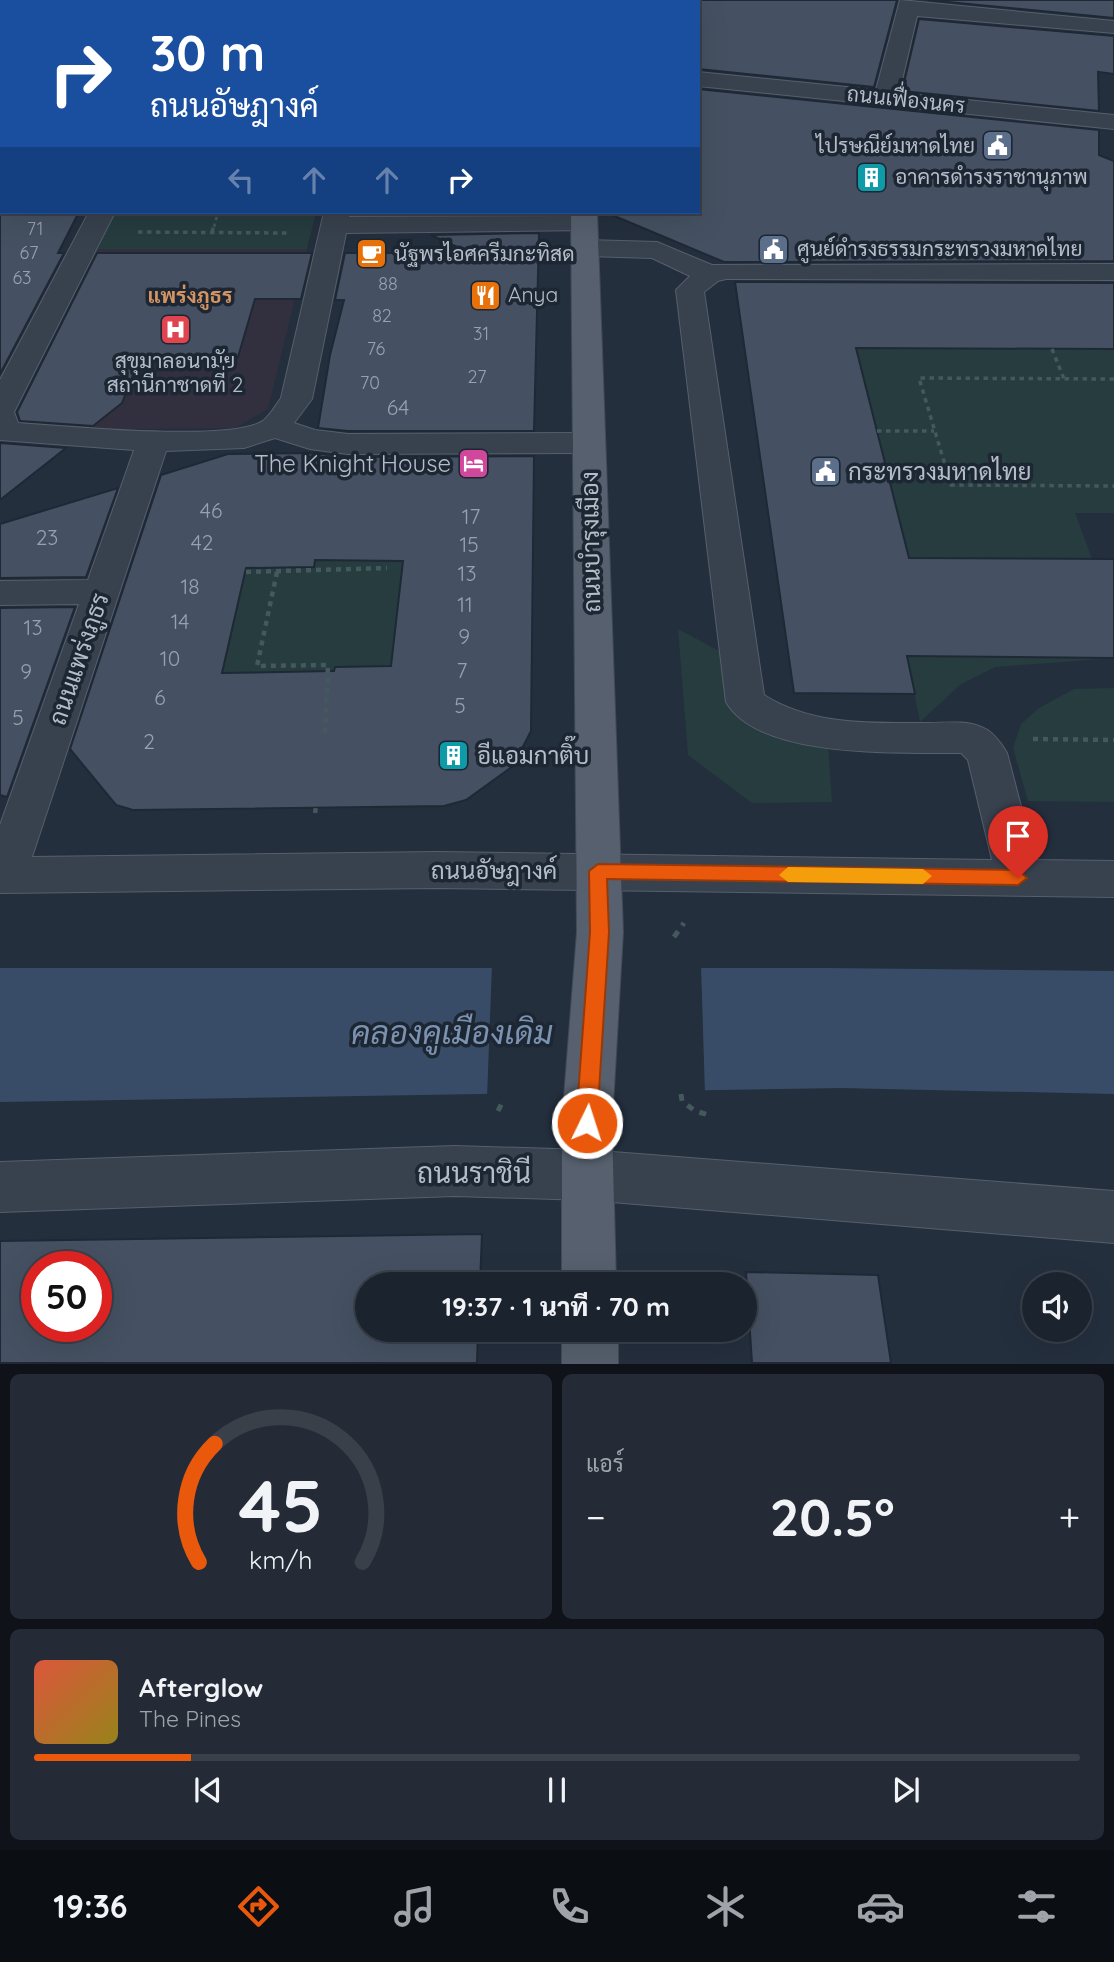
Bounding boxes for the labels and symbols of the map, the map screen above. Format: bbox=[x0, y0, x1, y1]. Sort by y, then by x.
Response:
street label: ถนนเฟื่องนคร bbox=[846, 74, 967, 118]
public building icon: ไปรษณีย์มหาดไทย bbox=[981, 129, 1015, 163]
place label: ไปรษณีย์มหาดไทย bbox=[814, 132, 975, 158]
building icon: อาคารดำรงราชานุภาพ bbox=[855, 160, 889, 194]
place label: อาคารดำรงราชานุภาพ bbox=[895, 163, 1088, 191]
house number: 71 bbox=[27, 217, 43, 240]
public building icon: ศูนย์ดำรงธรรมกระทรวงมหาดไทย bbox=[757, 232, 791, 266]
place label: ศูนย์ดำรงธรรมกระทรวงมหาดไทย bbox=[797, 235, 1083, 264]
cafe icon: นัฐพรไอศครีมกะทิสด bbox=[354, 237, 388, 271]
place label: นัฐพรไอศครีมกะทิสด bbox=[394, 240, 575, 267]
house number: 67 bbox=[20, 241, 38, 264]
house number: 63 bbox=[12, 266, 32, 289]
house number: 88 bbox=[378, 272, 398, 295]
restaurant icon: Anya bbox=[468, 278, 502, 312]
place label: Anya bbox=[508, 281, 558, 307]
district label: แพร่งภูธร bbox=[148, 282, 233, 310]
house number: 82 bbox=[372, 304, 392, 327]
hospital icon: สุขุมาลอนามัย สถานีกาชาดที่ 2 bbox=[158, 312, 192, 346]
house number: 31 bbox=[473, 322, 489, 345]
house number: 76 bbox=[367, 337, 385, 360]
place label: สุขุมาลอนามัย สถานีกาชาดที่ 2 bbox=[107, 347, 243, 397]
house number: 27 bbox=[468, 365, 486, 388]
house number: 70 bbox=[360, 371, 380, 394]
house number: 64 bbox=[387, 394, 409, 420]
hotel icon: The Knight House bbox=[457, 447, 491, 481]
place label: The Knight House bbox=[254, 448, 451, 478]
public building icon: กระทรวงมหาดไทย bbox=[808, 455, 842, 489]
place label: กระทรวงมหาดไทย bbox=[848, 456, 1032, 486]
street label: ถนนบำรุงเมือง bbox=[574, 471, 608, 613]
house number: 46 bbox=[200, 497, 222, 523]
house number: 17 bbox=[462, 503, 480, 529]
house number: 23 bbox=[36, 524, 58, 550]
house number: 42 bbox=[191, 529, 213, 555]
house number: 15 bbox=[459, 531, 479, 557]
house number: 13 bbox=[458, 560, 476, 586]
house number: 18 bbox=[180, 573, 200, 599]
street label: ถนนแพร่งภูธร bbox=[41, 589, 117, 730]
house number: 11 bbox=[457, 591, 473, 617]
house number: 14 bbox=[171, 608, 189, 634]
house number: 13 bbox=[24, 614, 42, 640]
house number: 9 bbox=[458, 623, 470, 649]
house number: 10 bbox=[160, 645, 180, 671]
house number: 7 bbox=[457, 657, 468, 683]
house number: 9 bbox=[20, 658, 32, 684]
house number: 6 bbox=[154, 684, 166, 710]
house number: 5 bbox=[454, 692, 466, 718]
house number: 5 bbox=[12, 704, 24, 730]
house number: 2 bbox=[143, 728, 155, 754]
place label: อีแอมกาติ๊บ bbox=[477, 735, 589, 770]
building icon: อีแอมกาติ๊บ bbox=[437, 739, 471, 773]
pin bbox=[988, 806, 1048, 878]
street label: ถนนอัษฎางค์ bbox=[431, 855, 557, 887]
water label: คลองคูเมืองเดิม bbox=[351, 1012, 553, 1055]
position arrow bbox=[550, 1086, 624, 1160]
street label: ถนนราชินี bbox=[417, 1155, 531, 1190]
speed limit sign: 50 bbox=[21, 1251, 112, 1342]

